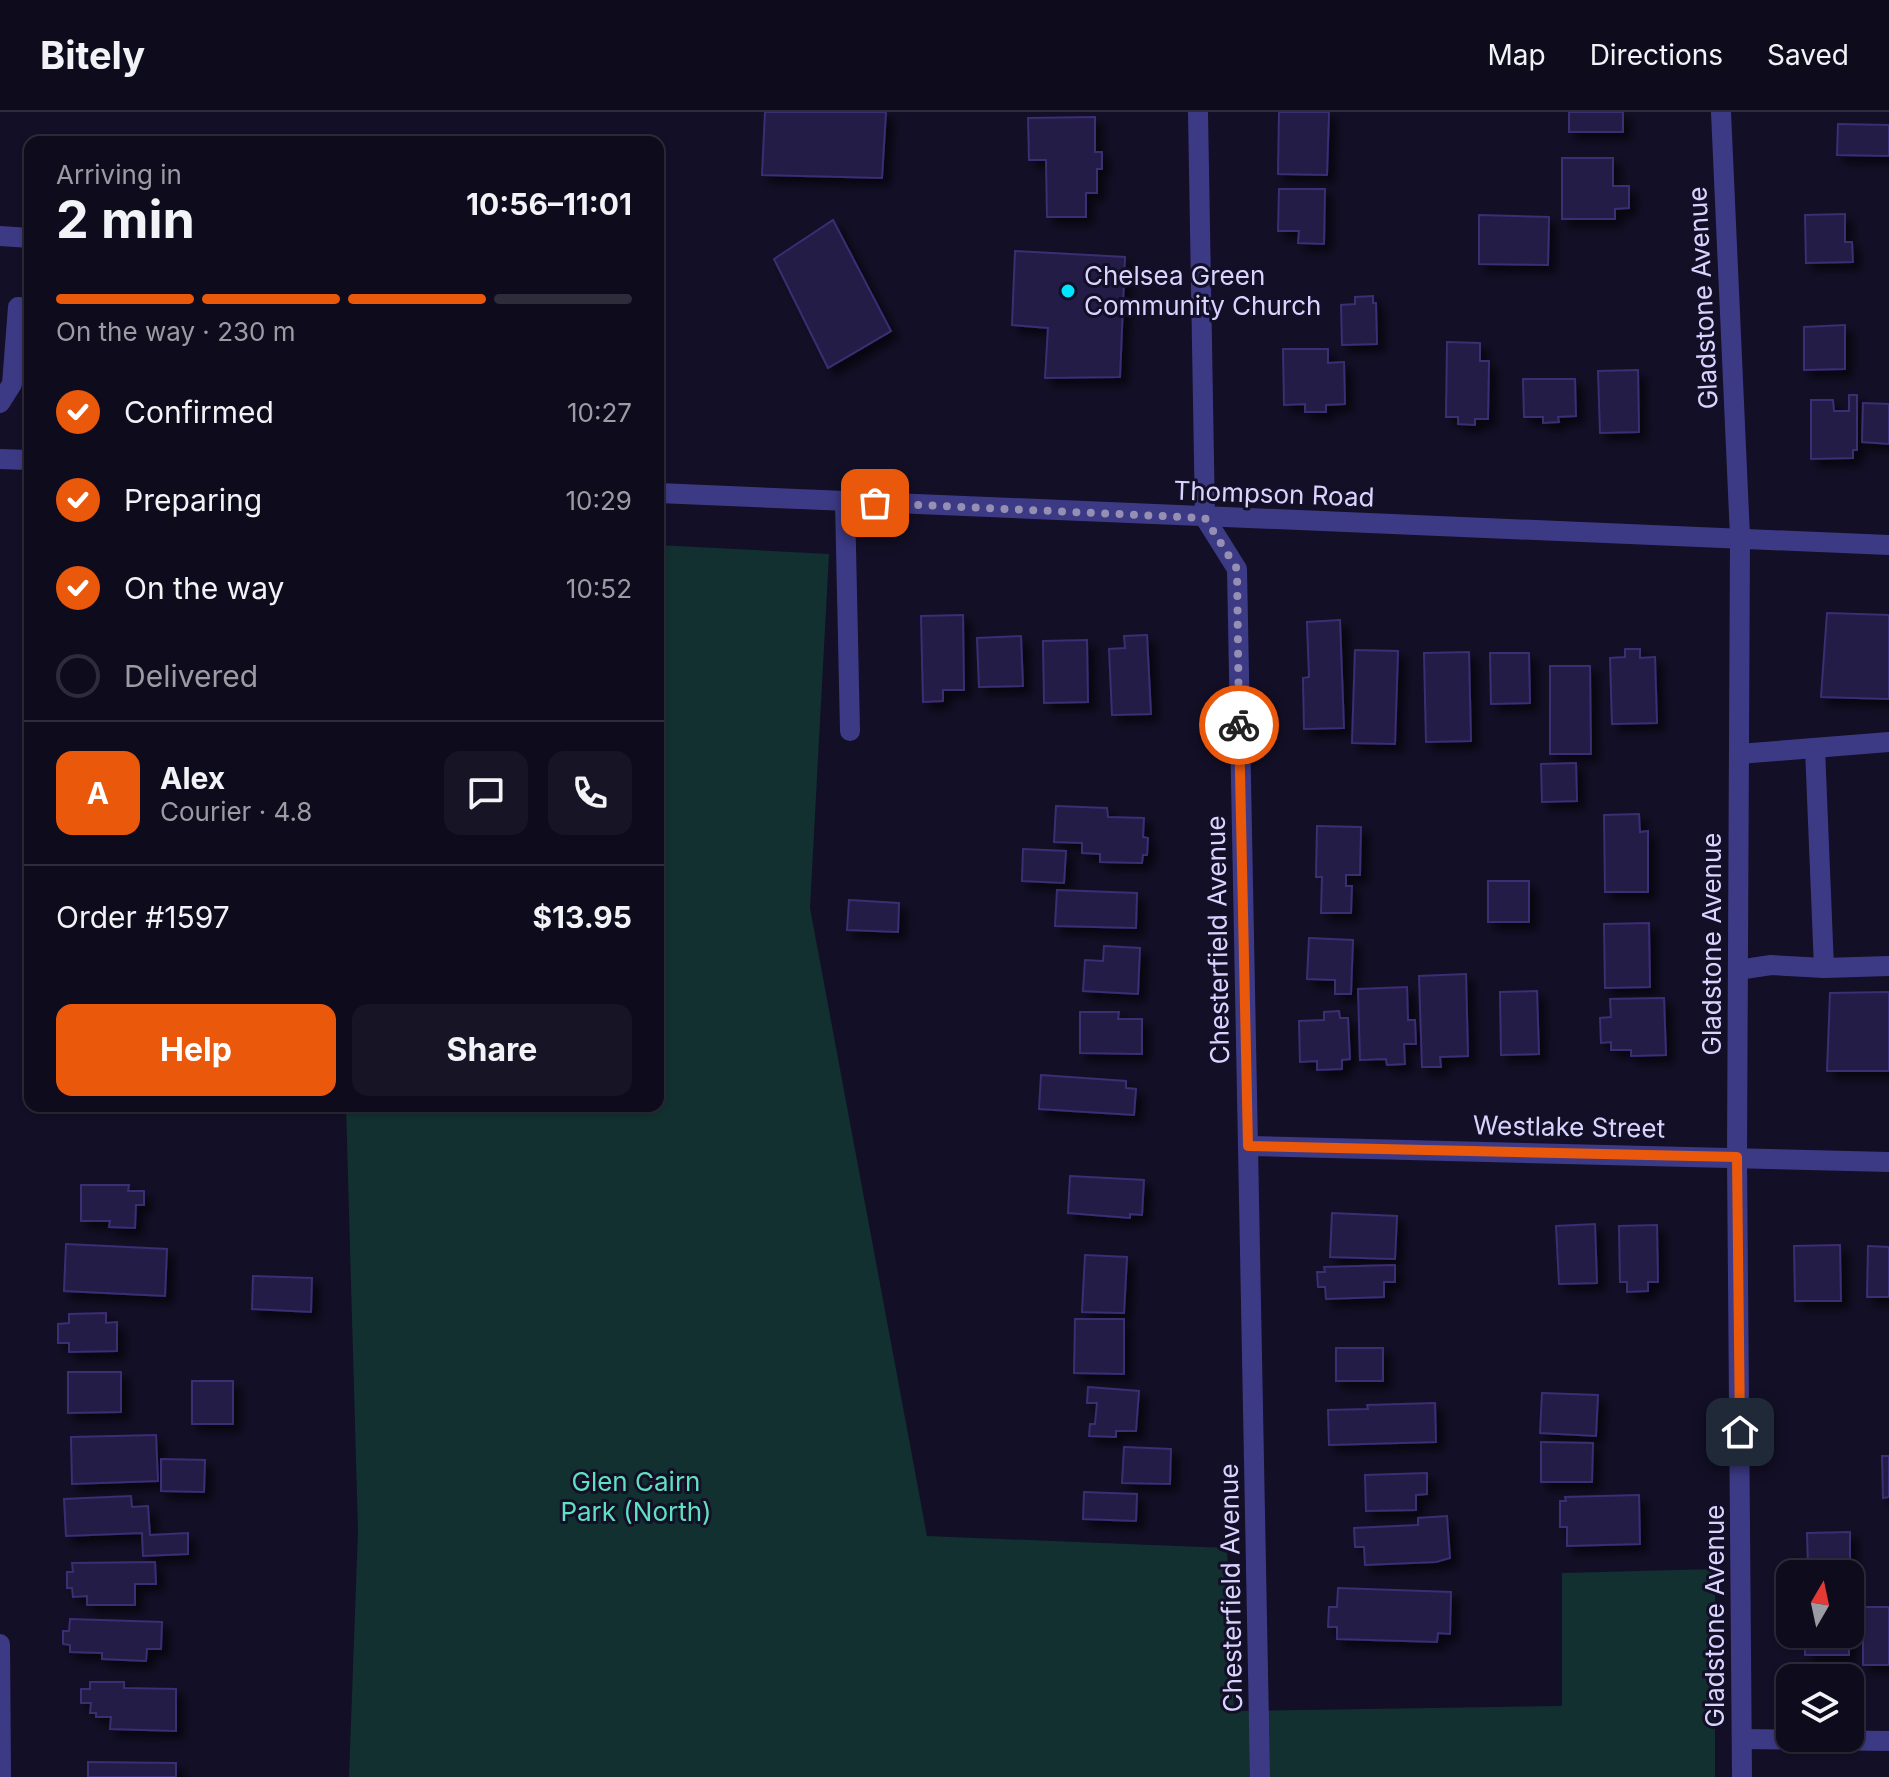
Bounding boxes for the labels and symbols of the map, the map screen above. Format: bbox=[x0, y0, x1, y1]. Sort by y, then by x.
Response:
street label: Gladstone Avenue bbox=[1681, 186, 1724, 410]
place label: Chelsea Green Community Church bbox=[1084, 260, 1321, 321]
marker: Chelsea Green Community Church bbox=[1059, 282, 1077, 300]
pin bbox=[841, 469, 909, 537]
street label: Thompson Road bbox=[1173, 474, 1375, 513]
courier bbox=[1199, 685, 1279, 765]
street label: Chesterfield Avenue bbox=[1200, 815, 1235, 1065]
street label: Gladstone Avenue bbox=[1696, 833, 1727, 1055]
street label: Westlake Street bbox=[1473, 1109, 1665, 1144]
pin bbox=[1706, 1398, 1774, 1466]
street label: Chesterfield Avenue bbox=[1213, 1463, 1248, 1713]
park label: Glen Cairn Park (North) bbox=[560, 1466, 712, 1527]
street label: Gladstone Avenue bbox=[1699, 1505, 1730, 1727]
north arrow bbox=[1776, 1560, 1864, 1648]

